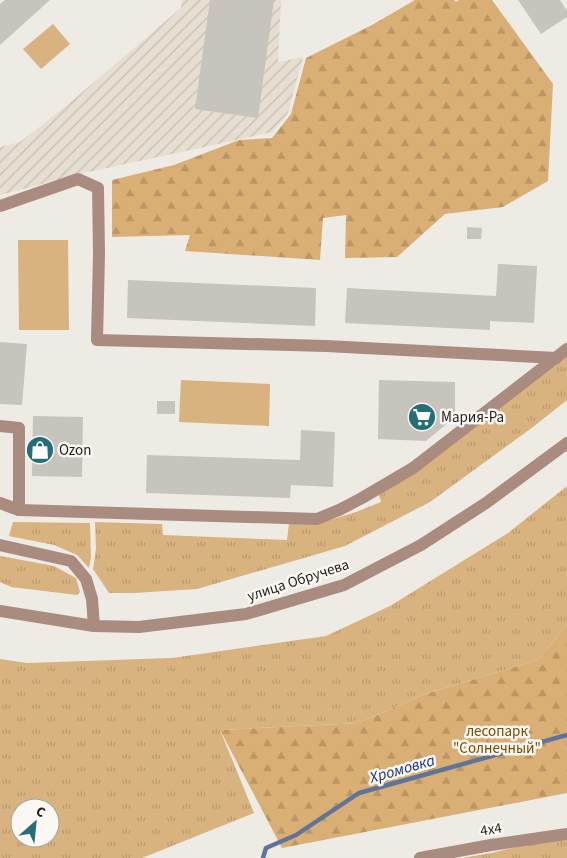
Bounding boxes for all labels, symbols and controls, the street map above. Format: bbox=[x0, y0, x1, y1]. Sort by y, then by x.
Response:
supermarket icon: Мария-Ра bbox=[407, 402, 437, 432]
place label: Мария-Ра bbox=[441, 407, 504, 428]
shop icon: Ozon bbox=[25, 435, 55, 465]
place label: Ozon bbox=[59, 440, 91, 461]
street label: улица Обручева bbox=[244, 554, 352, 607]
park label: лесопарк "Солнечный" bbox=[453, 721, 541, 759]
water label: Хромовка bbox=[366, 749, 438, 789]
north arrow bbox=[10, 798, 60, 848]
text: С bbox=[32, 802, 49, 823]
street label: 4x4 bbox=[479, 817, 504, 842]

